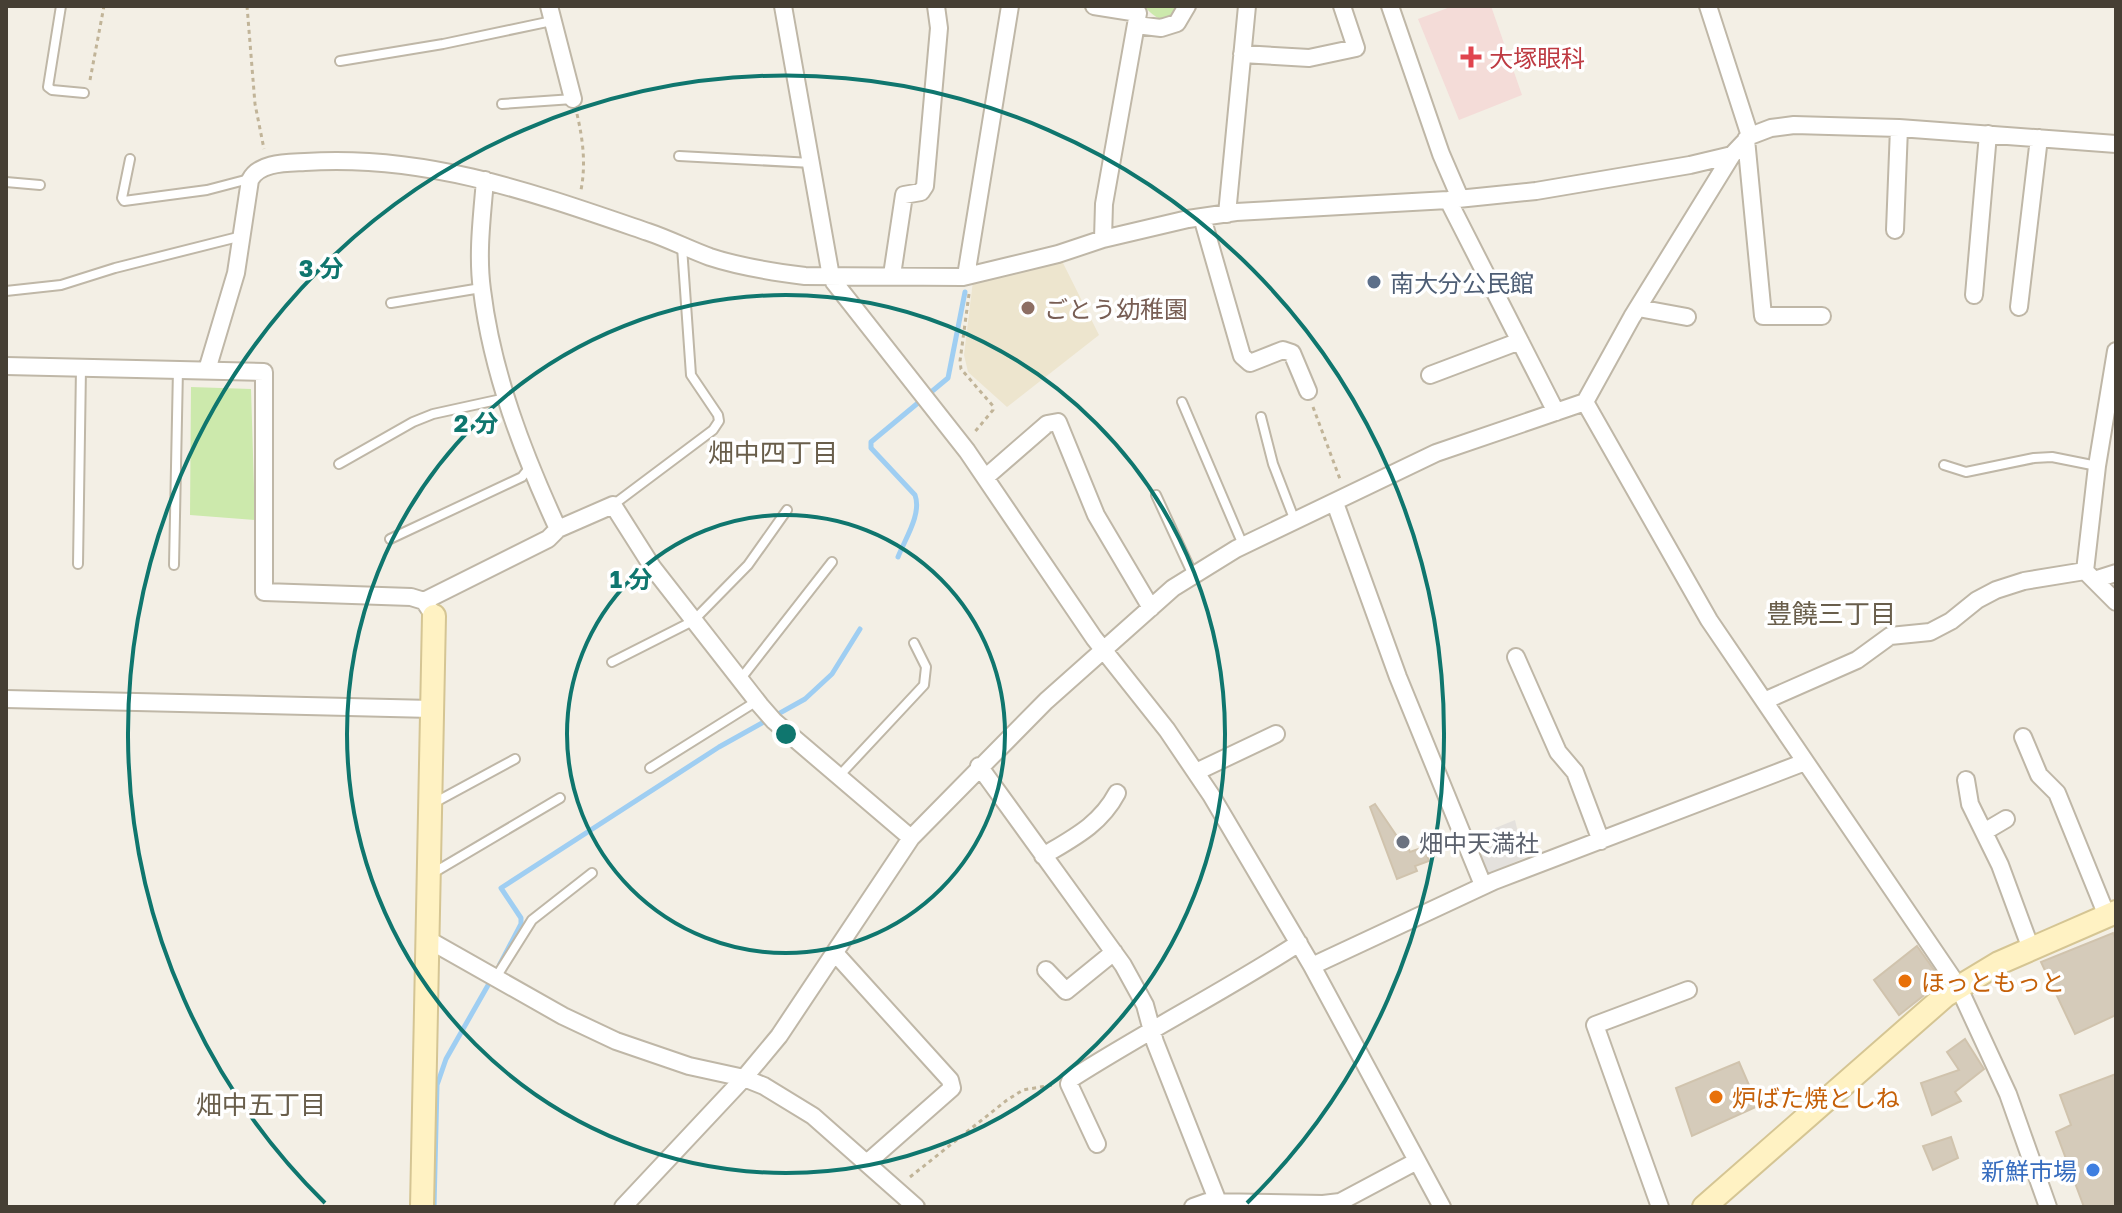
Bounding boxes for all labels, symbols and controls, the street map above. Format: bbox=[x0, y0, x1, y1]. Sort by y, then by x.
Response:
place label: 大塚眼科 bbox=[1489, 43, 1585, 72]
marker: 大塚眼科 bbox=[1460, 46, 1482, 68]
text: 3 分 bbox=[299, 253, 343, 282]
place label: 南大分公民館 bbox=[1390, 268, 1534, 297]
marker: 南大分公民館 bbox=[1365, 273, 1383, 291]
place label: ごとう幼稚園 bbox=[1044, 294, 1188, 323]
marker: ごとう幼稚園 bbox=[1019, 299, 1037, 317]
text: 2 分 bbox=[454, 408, 498, 437]
district label: 畑中四丁目 bbox=[708, 437, 838, 468]
text: 1 分 bbox=[610, 564, 652, 593]
district label: 豊饒三丁目 bbox=[1766, 598, 1896, 629]
centre of rings bbox=[772, 720, 800, 748]
place label: 畑中天満社 bbox=[1419, 828, 1539, 857]
marker: 畑中天満社 bbox=[1394, 833, 1412, 851]
place label: ほっともっと bbox=[1921, 967, 2065, 996]
marker: ほっともっと bbox=[1896, 972, 1914, 990]
place label: 炉ばた焼としね bbox=[1732, 1083, 1900, 1112]
marker: 炉ばた焼としね bbox=[1707, 1088, 1725, 1106]
district label: 畑中五丁目 bbox=[196, 1089, 326, 1120]
place label: 新鮮市場 bbox=[1981, 1156, 2077, 1185]
marker: 新鮮市場 bbox=[2084, 1161, 2102, 1179]

